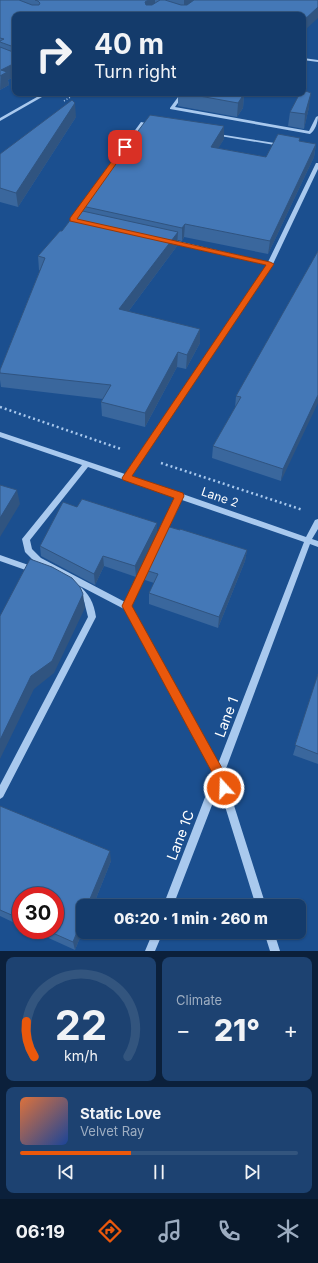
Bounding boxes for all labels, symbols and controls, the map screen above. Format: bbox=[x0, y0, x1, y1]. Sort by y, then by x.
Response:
text: 40 m bbox=[94, 27, 164, 61]
icon: right bbox=[28, 28, 80, 80]
text: Turn right bbox=[94, 61, 177, 82]
pin bbox=[108, 130, 142, 164]
icon: arrive bbox=[114, 136, 136, 158]
street label: Lane 2 bbox=[199, 484, 241, 510]
street label: Lane 1 bbox=[211, 694, 241, 740]
position arrow bbox=[203, 767, 245, 809]
street label: Lane 1C bbox=[163, 808, 197, 862]
speed limit sign: 30 bbox=[12, 887, 64, 939]
text: 06:20 · 1 min · 260 m bbox=[114, 909, 268, 928]
text: Climate bbox=[176, 992, 222, 1008]
text: 22 bbox=[55, 1000, 107, 1050]
text: 21° bbox=[214, 1012, 260, 1048]
text: − bbox=[176, 1017, 191, 1043]
text: + bbox=[283, 1017, 298, 1043]
text: km/h bbox=[64, 1047, 98, 1064]
text: Static Love bbox=[80, 1104, 161, 1123]
text: Velvet Ray bbox=[80, 1123, 144, 1139]
icon: previous bbox=[55, 1161, 77, 1183]
icon: pause bbox=[148, 1161, 170, 1183]
icon: next bbox=[241, 1161, 263, 1183]
icon: directions bbox=[96, 1217, 124, 1245]
icon: music bbox=[156, 1217, 184, 1245]
icon: phone bbox=[215, 1217, 243, 1245]
icon: climate bbox=[274, 1217, 302, 1245]
text: 06:19 bbox=[16, 1221, 65, 1242]

